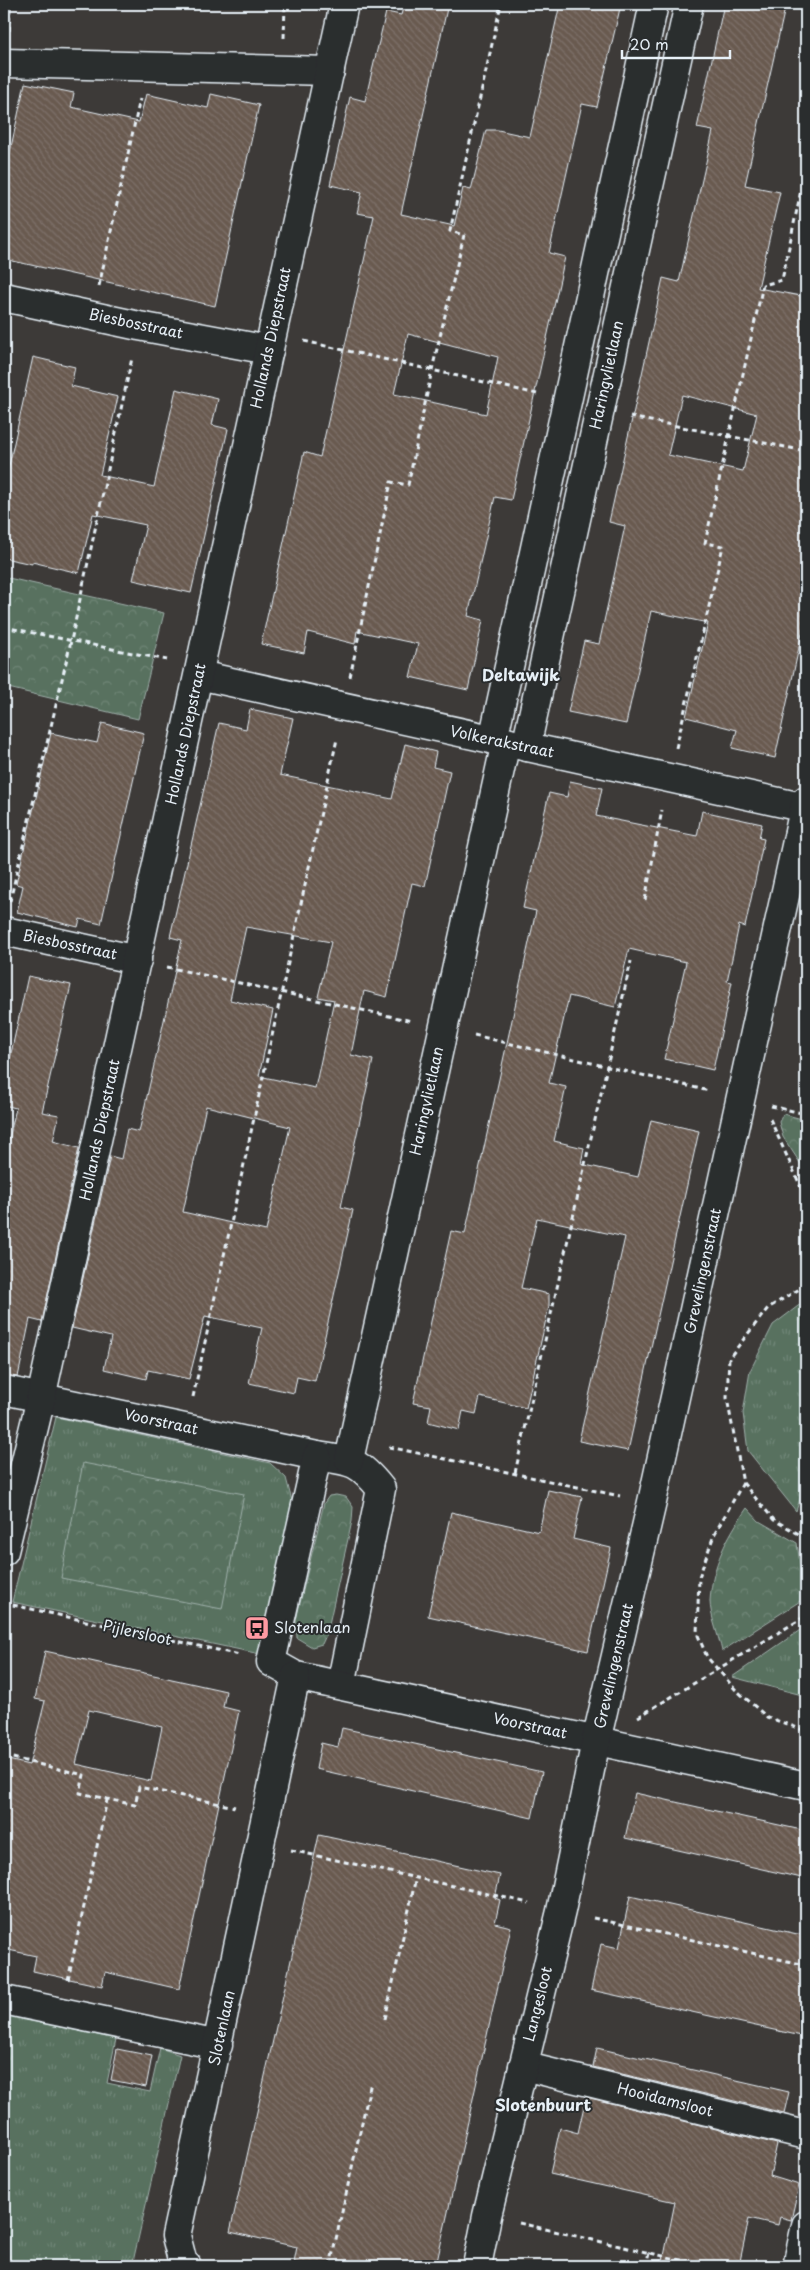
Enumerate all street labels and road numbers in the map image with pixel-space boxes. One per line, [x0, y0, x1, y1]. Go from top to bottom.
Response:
street label: Hollands Diepstraat [243, 265, 296, 411]
street label: Biesbosstraat [87, 301, 186, 344]
street label: Haringvlietlaan [583, 318, 628, 431]
street label: Hollands Diepstraat [158, 661, 211, 807]
street label: Volkerakstraat [448, 718, 556, 763]
street label: Biesbosstraat [21, 922, 120, 965]
street label: Haringvlietlaan [403, 1044, 448, 1157]
street label: Hollands Diepstraat [72, 1057, 125, 1203]
street label: Grevelingenstraat [677, 1206, 726, 1336]
street label: Voorstraat [122, 1401, 200, 1440]
street label: Grevelingenstraat [587, 1601, 638, 1731]
street label: Pijlersloot [101, 1613, 174, 1650]
street label: Voorstraat [491, 1705, 569, 1744]
street label: Langesloot [516, 1964, 557, 2044]
street label: Slotenlaan [201, 1988, 240, 2068]
street label: Hooidamsloot [615, 2076, 716, 2122]

